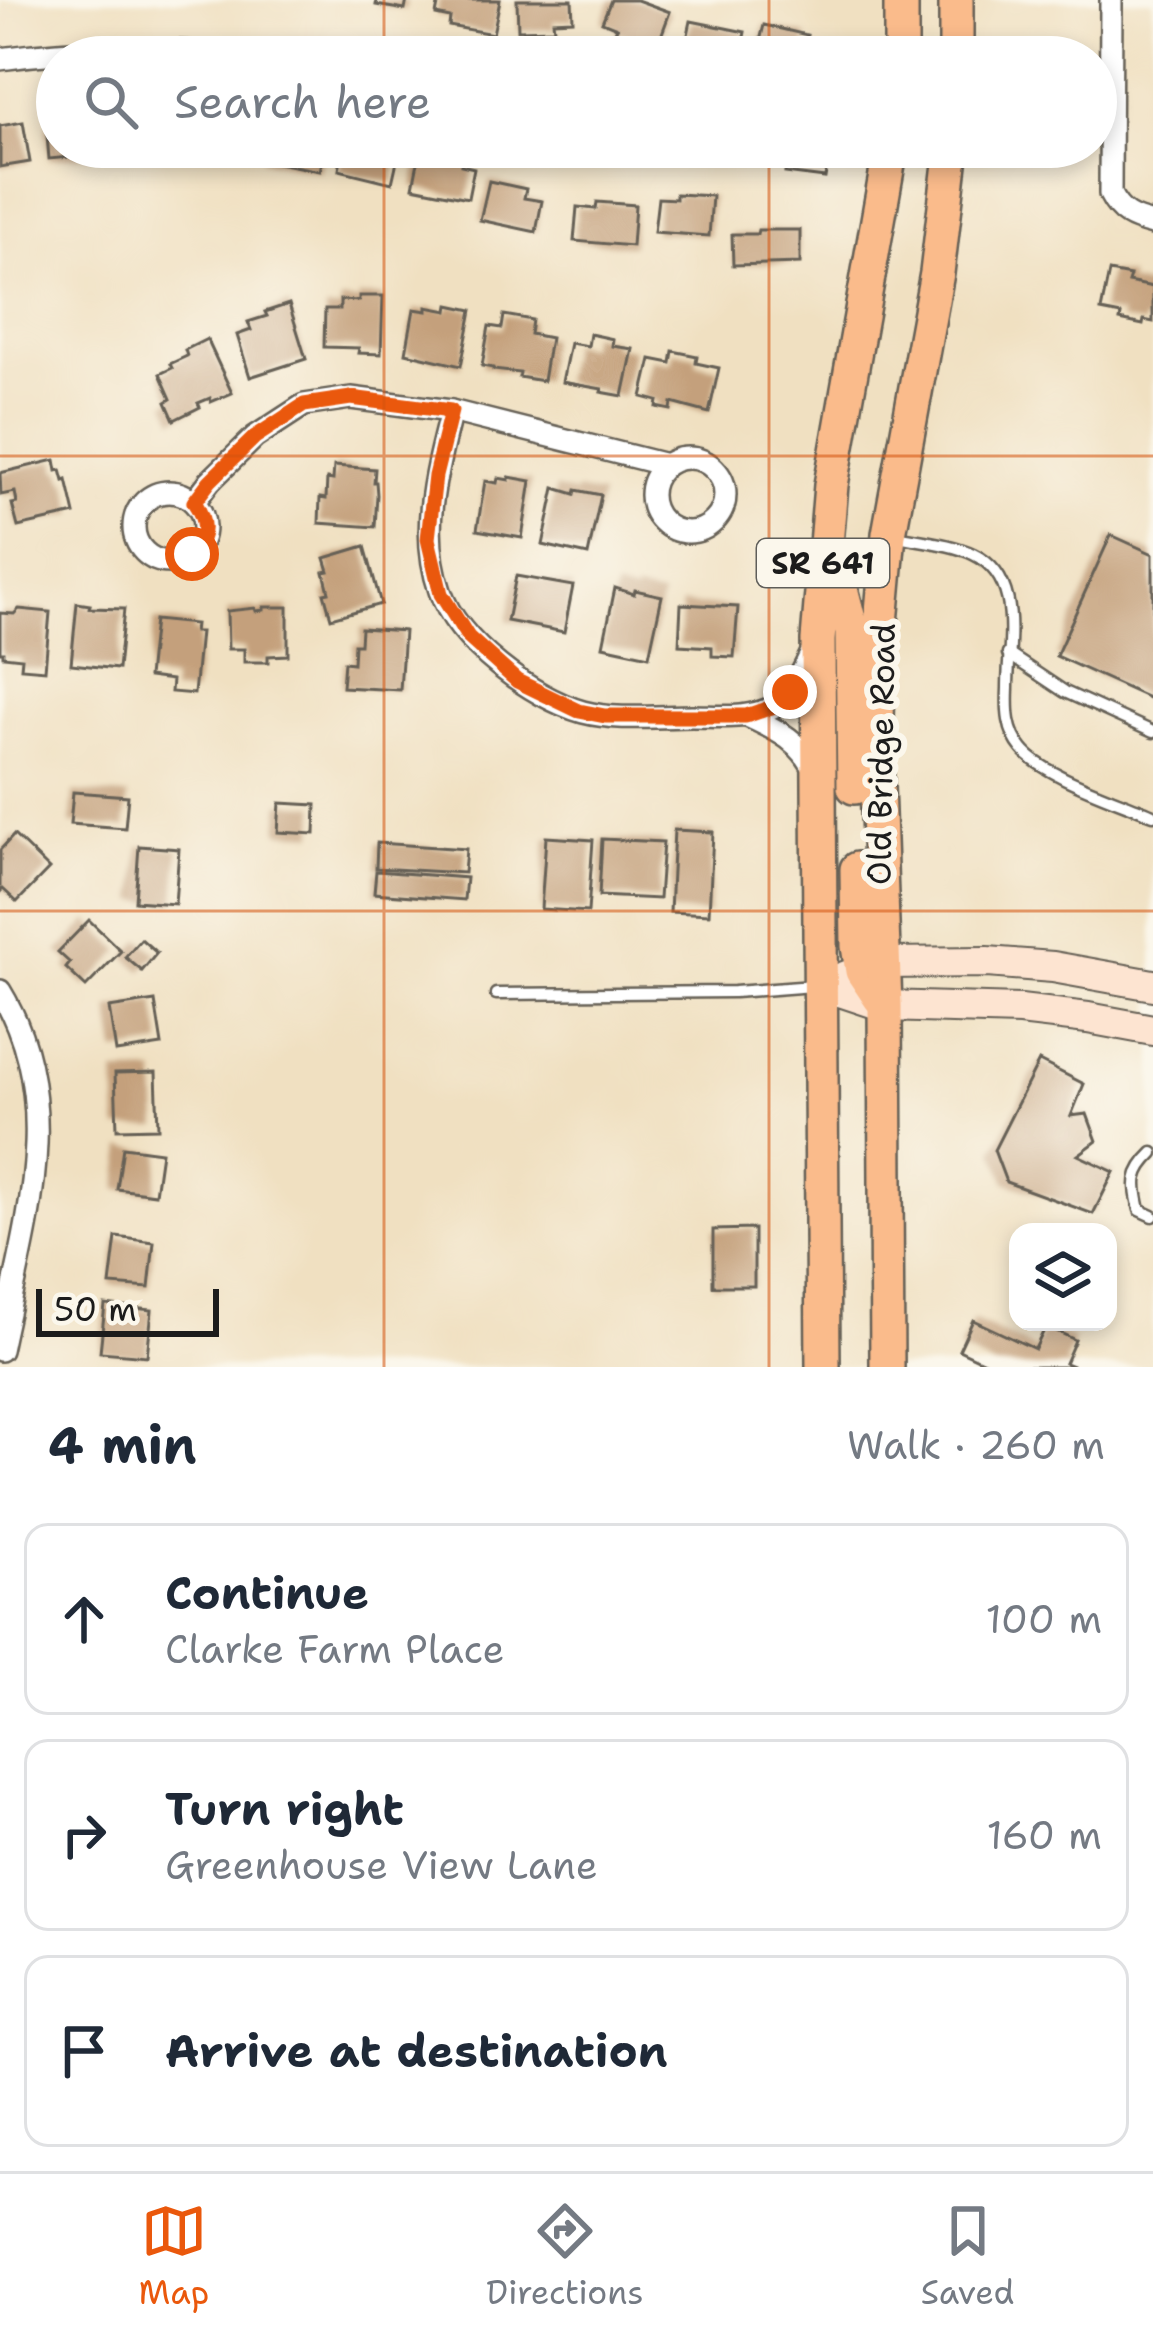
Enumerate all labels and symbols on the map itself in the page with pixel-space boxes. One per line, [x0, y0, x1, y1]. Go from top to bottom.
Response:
route start [165, 527, 219, 581]
road number: SR 641 [757, 539, 889, 587]
street label: Old Bridge Road [856, 623, 906, 885]
route end [763, 665, 817, 719]
scale bar [36, 1283, 219, 1336]

